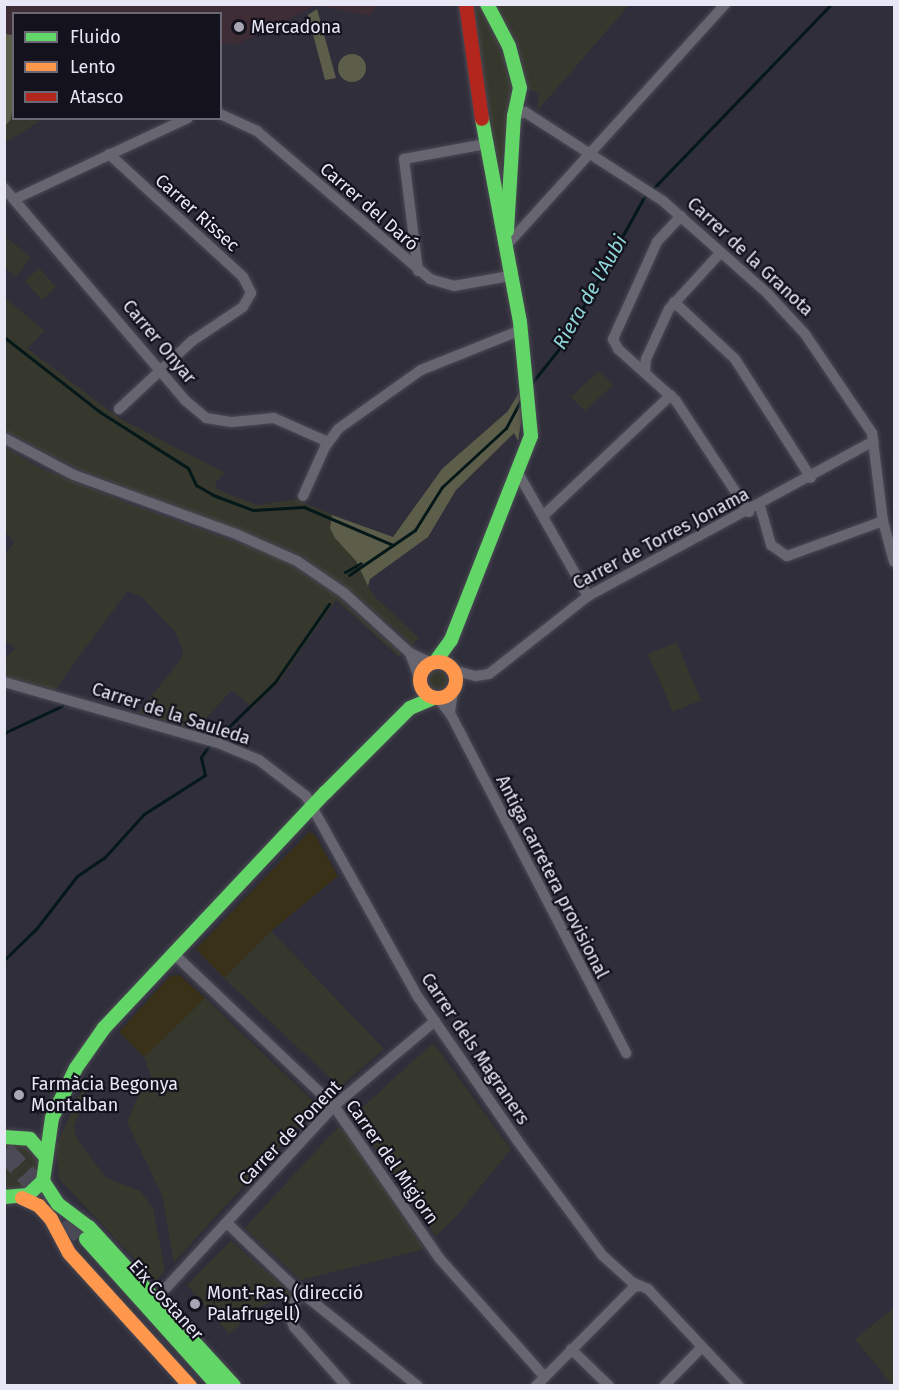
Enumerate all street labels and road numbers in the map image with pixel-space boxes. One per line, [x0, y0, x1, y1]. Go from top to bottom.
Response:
street label: Carrer del Daró [315, 158, 423, 256]
street label: Carrer Rissec [151, 170, 243, 256]
street label: Carrer de la Granota [683, 193, 817, 321]
street label: Carrer Onyar [118, 296, 200, 388]
street label: Carrer de Torres Jonama [569, 483, 753, 595]
street label: Carrer de la Sauleda [89, 678, 253, 750]
street label: Antiga carretera provisional [491, 772, 613, 982]
street label: Carrer dels Magraners [416, 969, 534, 1129]
street label: Carrer de Ponent [234, 1076, 346, 1190]
street label: Carrer del Migjorn [341, 1096, 443, 1228]
street label: Eix Costaner [124, 1255, 208, 1345]

